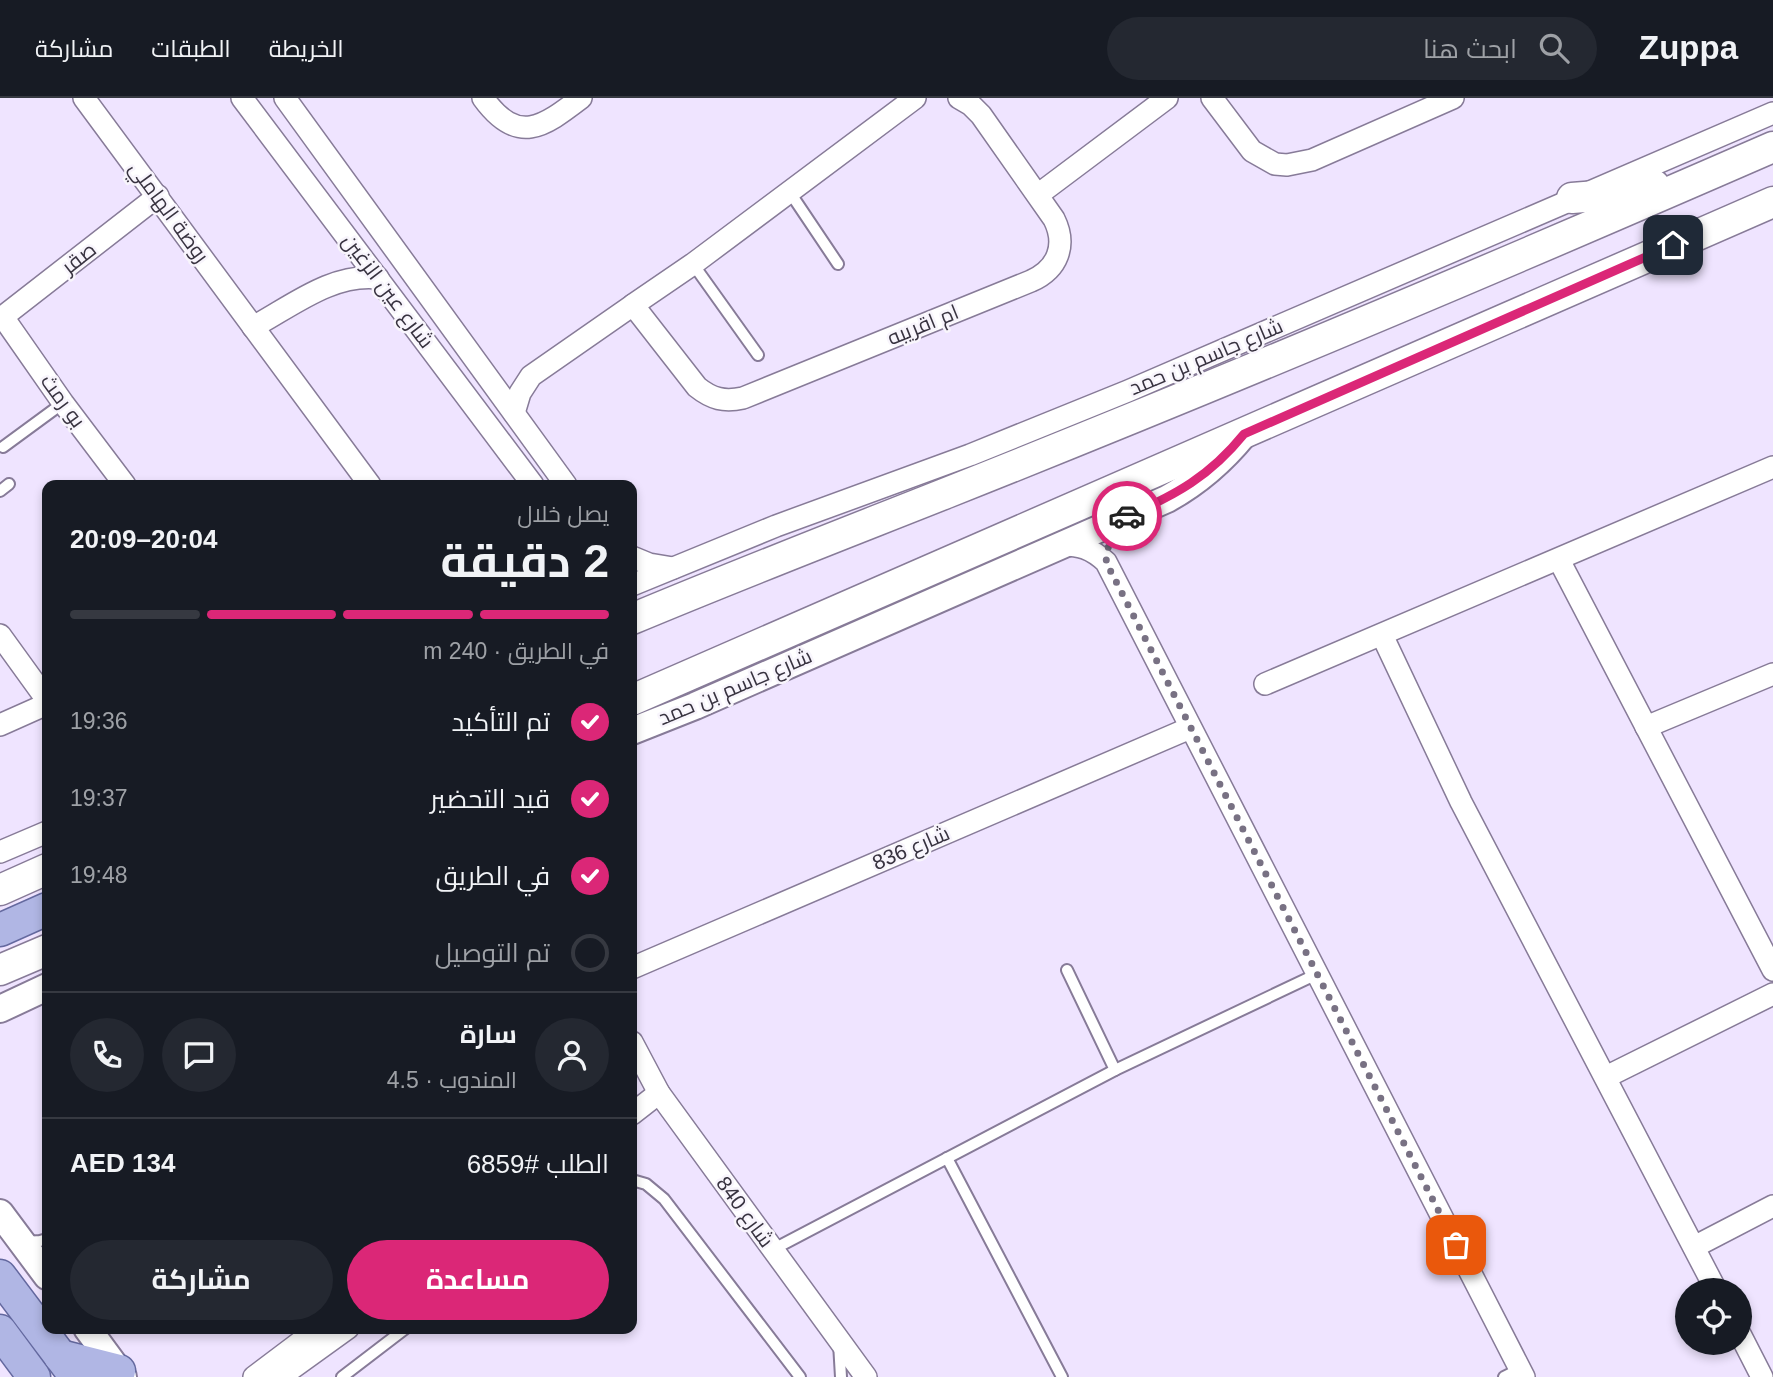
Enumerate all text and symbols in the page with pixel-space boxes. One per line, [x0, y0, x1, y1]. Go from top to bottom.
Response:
search box [1107, 17, 1597, 80]
icon: search [1535, 29, 1573, 67]
text: Zuppa [1639, 29, 1738, 66]
text: ابحث هنا [1423, 34, 1517, 64]
text: مشاركة [35, 35, 113, 62]
text: الطبقات [151, 35, 231, 62]
text: الخريطة [269, 35, 344, 62]
street label: روضة الهاملي [121, 157, 214, 270]
pin [1643, 215, 1703, 275]
icon: home [1654, 226, 1692, 264]
street label: شارع عين الزغين [336, 229, 439, 354]
street label: صقر [56, 237, 101, 279]
street label: ام اقريبه [884, 300, 963, 352]
street label: شارع جاسم بن حمد [1126, 314, 1287, 402]
street label: بو رمث [36, 370, 90, 432]
courier [1092, 481, 1162, 551]
icon: car [1108, 497, 1146, 535]
text: يصل خلال [517, 501, 609, 527]
text: 20:04–20:09 [70, 524, 217, 554]
text: 2 دقيقة [441, 535, 609, 587]
text: في الطريق · 240 m [423, 638, 609, 664]
street label: شارع جاسم بن حمد [655, 644, 816, 732]
icon: check [571, 703, 609, 741]
text: تم التأكيد [451, 707, 550, 737]
text: 19:36 [70, 708, 128, 734]
icon: check [571, 780, 609, 818]
text: قيد التحضير [430, 784, 550, 814]
text: 19:37 [70, 785, 128, 811]
street label: شارع 836 [869, 821, 954, 877]
icon: check [571, 857, 609, 895]
text: في الطريق [435, 861, 550, 891]
text: 19:48 [70, 862, 128, 888]
text: تم التوصيل [435, 938, 550, 968]
button: phone [70, 1018, 144, 1092]
button: chat [162, 1018, 236, 1092]
button: person [535, 1018, 609, 1092]
text: سارة [460, 1019, 517, 1049]
text: المندوب · 4.5 [387, 1067, 517, 1093]
text: AED 134 [70, 1148, 176, 1178]
text: الطلب #6859 [467, 1149, 609, 1179]
street label: شارع 840 [710, 1172, 779, 1253]
pin [1426, 1215, 1486, 1275]
icon: bag [1437, 1226, 1475, 1264]
button: مشاركة [70, 1240, 333, 1320]
button: مساعدة [347, 1240, 609, 1320]
map controls [1675, 1278, 1752, 1355]
button: locate [1675, 1278, 1752, 1355]

